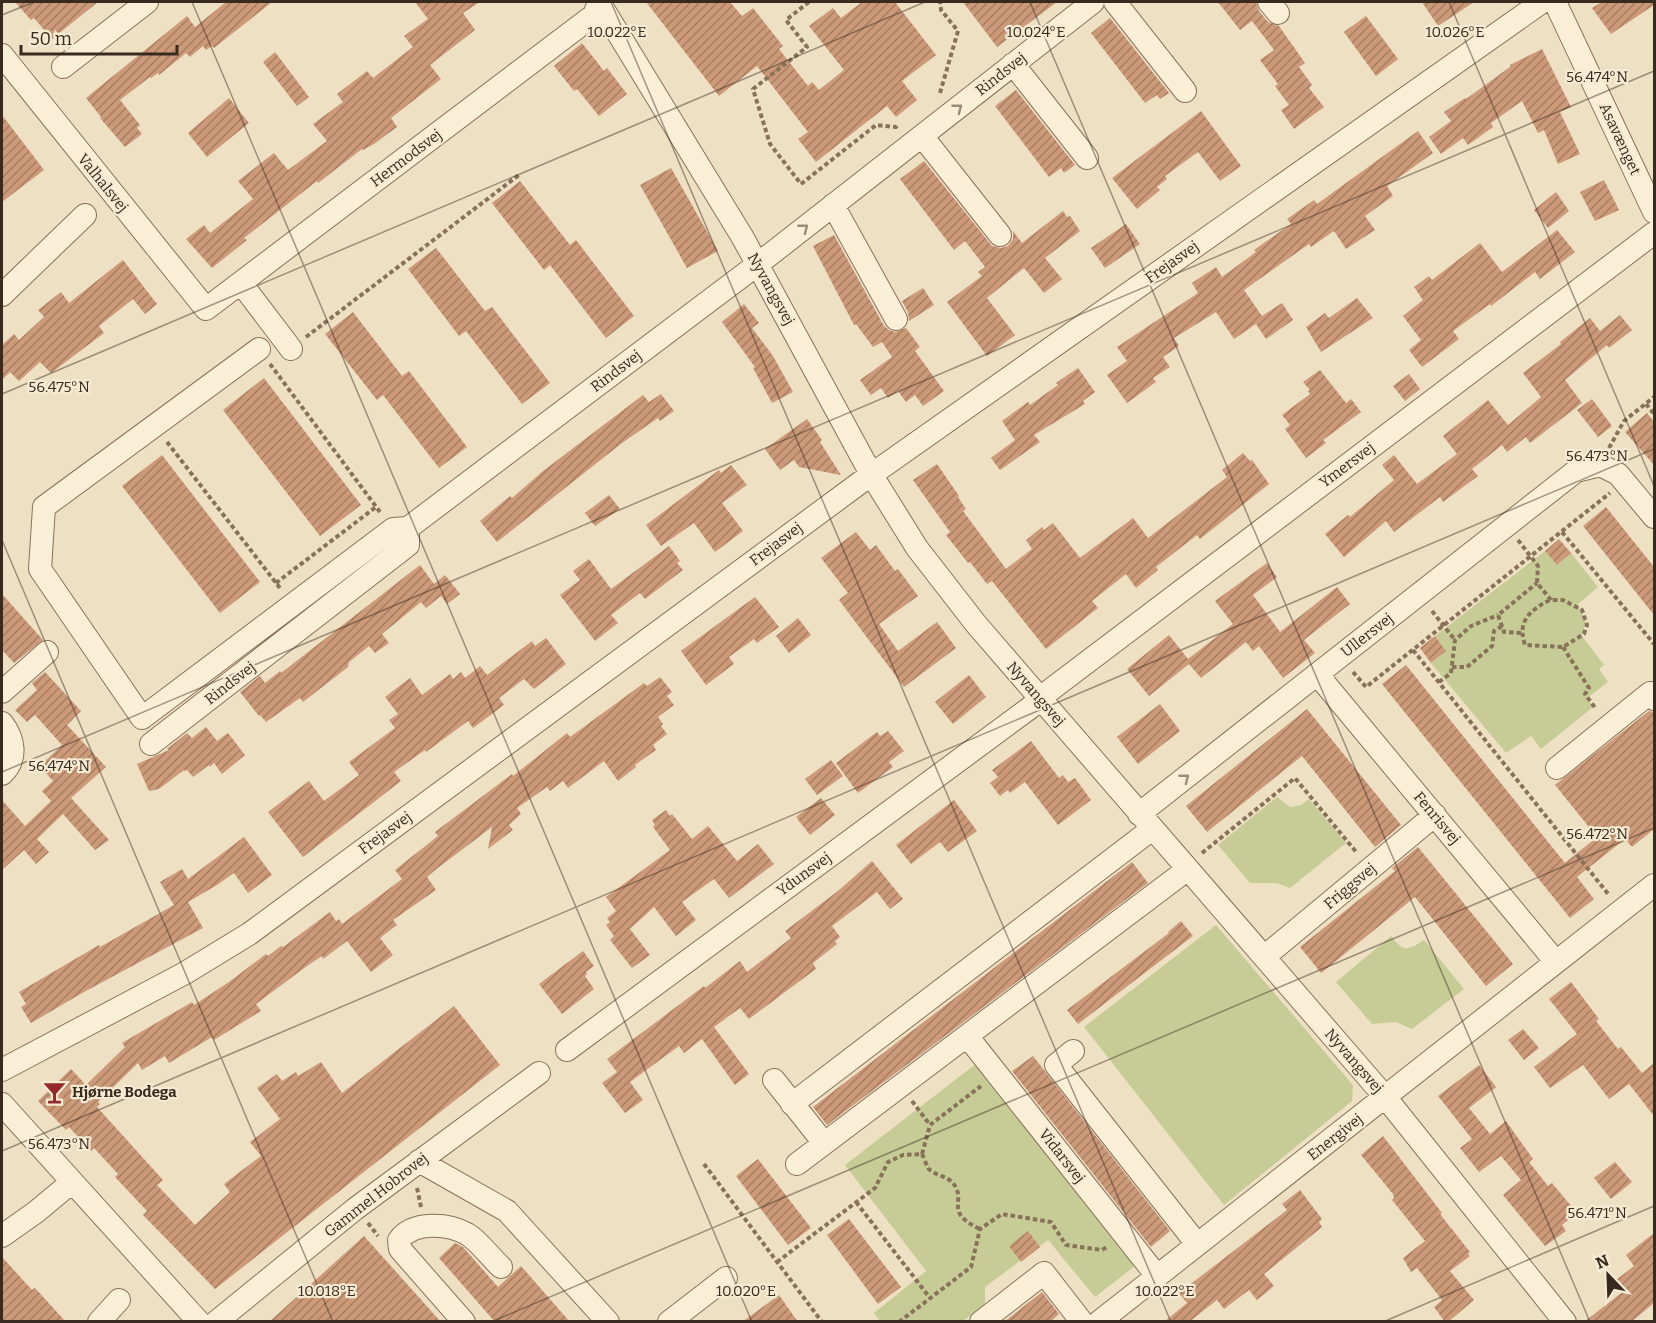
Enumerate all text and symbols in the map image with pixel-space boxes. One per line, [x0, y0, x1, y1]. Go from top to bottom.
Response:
scale bar [21, 18, 177, 56]
text: 10.022°E [587, 23, 647, 41]
text: 10.024°E [1007, 23, 1066, 41]
text: 10.026°E [1425, 23, 1485, 41]
text: 50 m [30, 28, 72, 50]
street label: Rindsvej [972, 49, 1030, 99]
text: 56.474°N [1566, 68, 1628, 86]
street label: Asavænget [1596, 100, 1645, 178]
one-way arrow [951, 104, 962, 115]
street label: Hermodsvej [367, 125, 445, 191]
street label: Valhalsvej [74, 150, 132, 216]
one-way arrow [797, 224, 808, 235]
street label: Frejasvej [1142, 237, 1202, 287]
street label: Nyvangsvej [744, 250, 798, 328]
street label: Rindsvej [587, 346, 645, 396]
text: 56.475°N [28, 378, 90, 396]
street label: Ymersvej [1316, 438, 1378, 492]
text: 56.473°N [1566, 447, 1628, 465]
street label: Frejasvej [746, 518, 806, 570]
street label: Ullersvej [1337, 609, 1397, 661]
street label: Rindsvej [201, 658, 259, 708]
street label: Nyvangsvej [1003, 658, 1069, 730]
text: 56.474°N [28, 757, 90, 775]
one-way arrow [1178, 774, 1189, 785]
street label: Fenrisvej [1410, 788, 1464, 848]
street label: Frejasvej [355, 808, 415, 858]
text: 56.472°N [1566, 825, 1628, 843]
street label: Ydunsvej [773, 848, 835, 900]
street label: Friggsvej [1320, 859, 1380, 913]
street label: Nyvangsvej [1321, 1025, 1387, 1097]
bar icon: Hjørne Bodega [41, 1079, 67, 1105]
place label: Hjørne Bodega [72, 1083, 177, 1101]
street label: Energivej [1304, 1110, 1366, 1164]
street label: Vidarsvej [1035, 1125, 1089, 1187]
text: 56.473°N [28, 1135, 90, 1153]
street label: Gammel Hobrovej [321, 1149, 431, 1241]
text: 56.471°N [1567, 1204, 1627, 1222]
north arrow [1578, 1245, 1638, 1305]
text: N [1593, 1250, 1612, 1273]
text: 10.018°E [298, 1282, 356, 1300]
text: 10.020°E [716, 1282, 776, 1300]
text: 10.022°E [1135, 1282, 1195, 1300]

